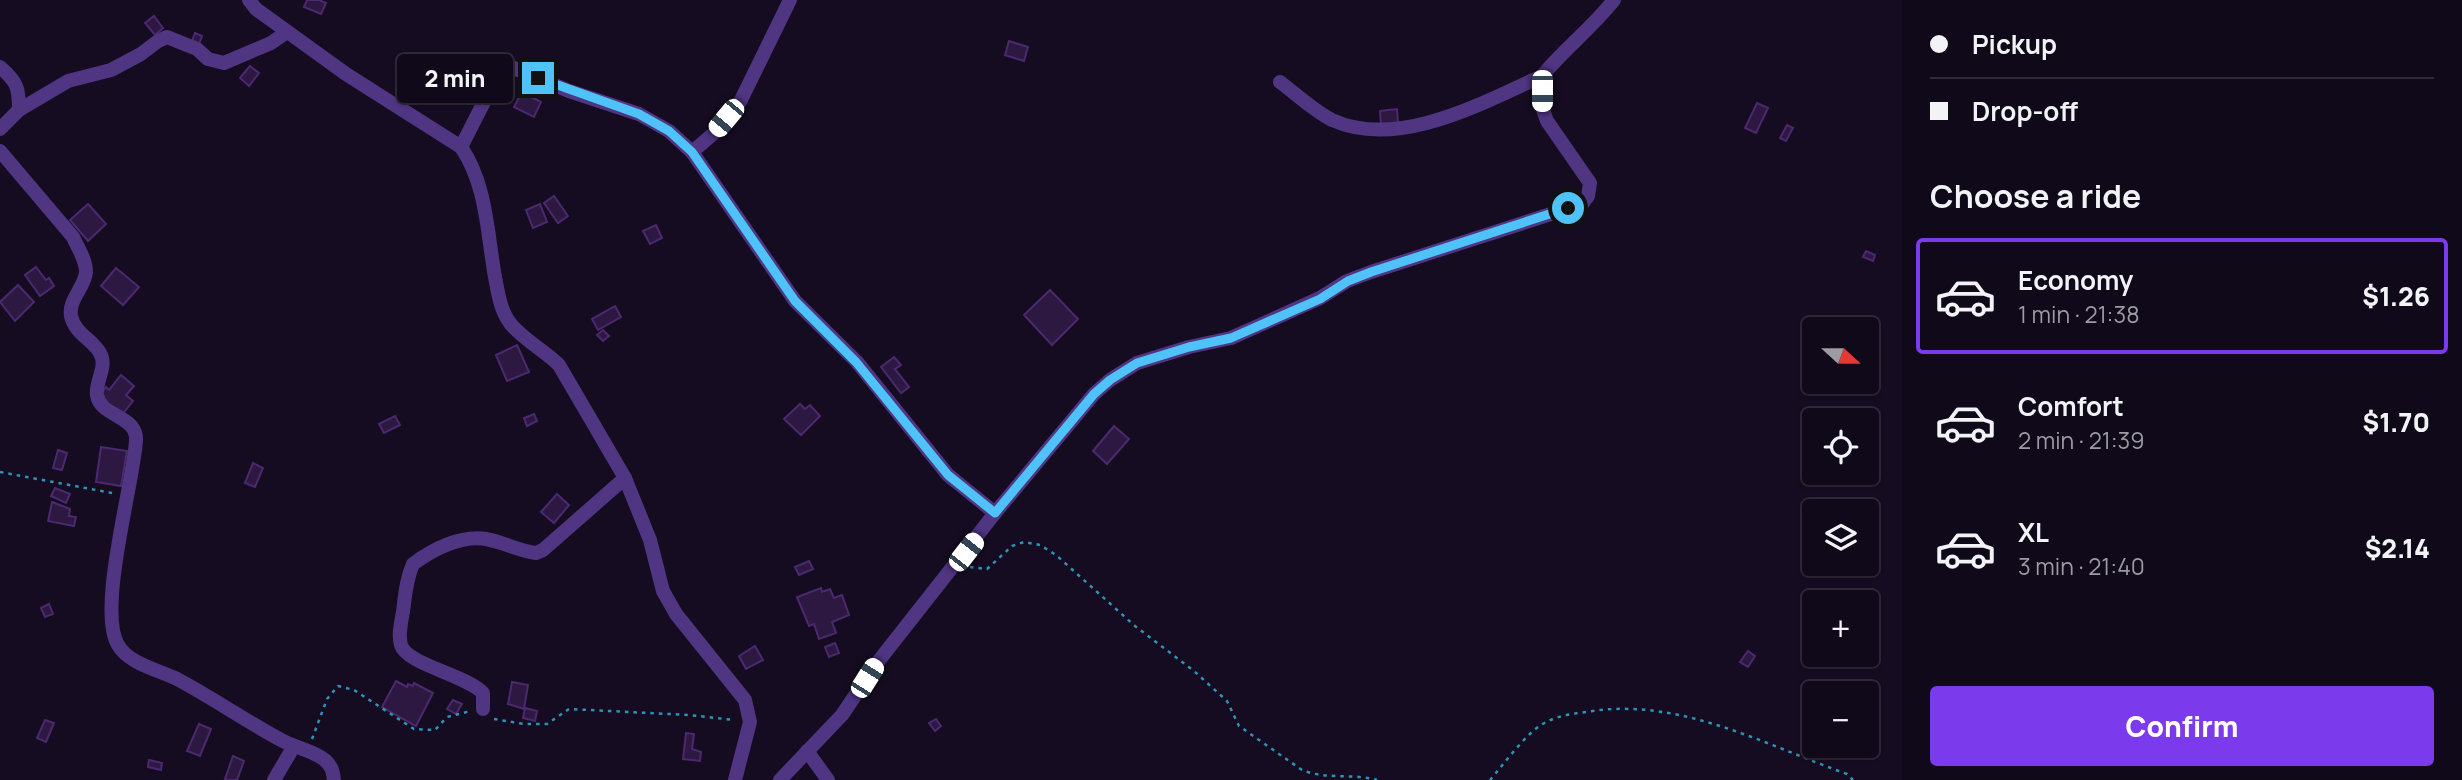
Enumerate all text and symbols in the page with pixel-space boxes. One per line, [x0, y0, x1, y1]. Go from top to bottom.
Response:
text: Pickup [1972, 26, 2057, 62]
callout: 2 min [398, 54, 514, 102]
text: 2 min [425, 62, 486, 94]
route end [522, 62, 554, 94]
car [1532, 70, 1553, 112]
text: Drop-off [1972, 93, 2078, 129]
car [705, 95, 748, 141]
text: Choose a ride [1930, 174, 2141, 218]
route start [1552, 192, 1584, 224]
text: Economy [2018, 262, 2133, 298]
icon: car [1934, 265, 1997, 328]
text: $1.26 [2362, 278, 2430, 314]
text: 1 min · 21:38 [2018, 298, 2140, 330]
north arrow [1802, 317, 1880, 394]
map controls [1802, 317, 1879, 758]
text: Comfort [2018, 388, 2124, 424]
icon: car [1934, 391, 1997, 454]
text: $1.70 [2363, 404, 2430, 440]
button: locate [1802, 408, 1879, 485]
text: 2 min · 21:39 [2018, 424, 2145, 456]
button: layers [1802, 499, 1879, 576]
text: XL [2018, 514, 2049, 550]
icon: car [1934, 517, 1997, 580]
car [945, 529, 988, 575]
text: $2.14 [2365, 530, 2430, 566]
text: 3 min · 21:40 [2018, 550, 2145, 582]
button: + [1802, 590, 1879, 667]
car [847, 655, 888, 701]
button: − [1802, 681, 1879, 758]
button: Confirm [1930, 686, 2434, 766]

